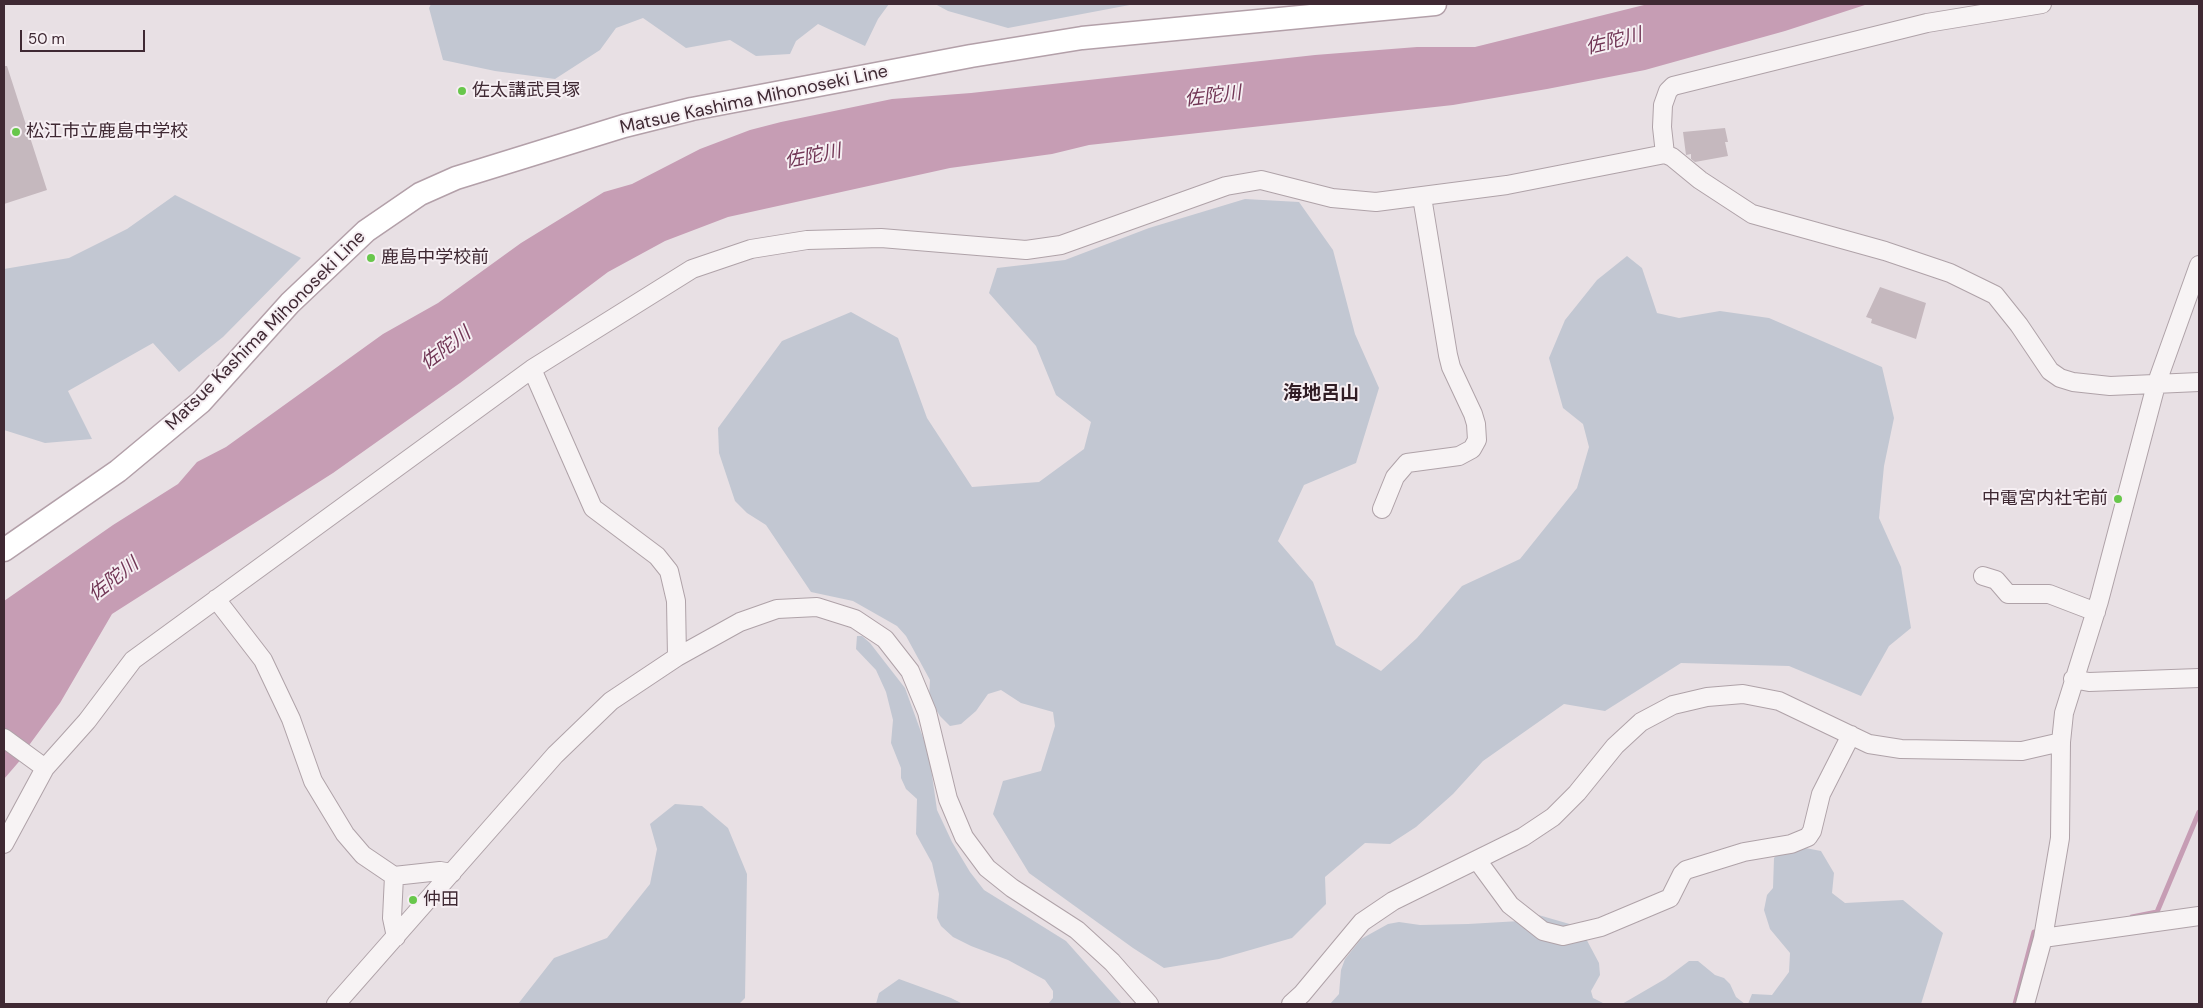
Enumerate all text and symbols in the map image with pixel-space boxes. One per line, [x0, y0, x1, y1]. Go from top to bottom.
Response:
scale bar [22, 20, 148, 52]
water label: 佐陀川 [1584, 24, 1644, 60]
text: 50 m [28, 29, 65, 49]
street label: Matsue Kashima Mihonoseki Line [618, 61, 890, 139]
place label: 佐太講武貝塚 [472, 80, 580, 102]
water label: 佐陀川 [1183, 82, 1243, 112]
marker: 佐太講武貝塚 [456, 85, 468, 97]
place label: 松江市立鹿島中学校 [26, 121, 188, 143]
marker: 松江市立鹿島中学校 [10, 126, 22, 138]
water label: 佐陀川 [783, 140, 843, 174]
street label: Matsue Kashima Mihonoseki Line [162, 227, 370, 435]
place label: 鹿島中学校前 [381, 247, 489, 269]
marker: 鹿島中学校前 [365, 252, 377, 264]
water label: 佐陀川 [416, 323, 476, 375]
district label: 海地呂山 [1283, 383, 1359, 405]
place label: 中電宮内社宅前 [1982, 488, 2108, 510]
marker: 中電宮内社宅前 [2112, 493, 2124, 505]
water label: 佐陀川 [85, 553, 143, 607]
place label: 仲田 [423, 889, 459, 911]
marker: 仲田 [407, 894, 419, 906]

